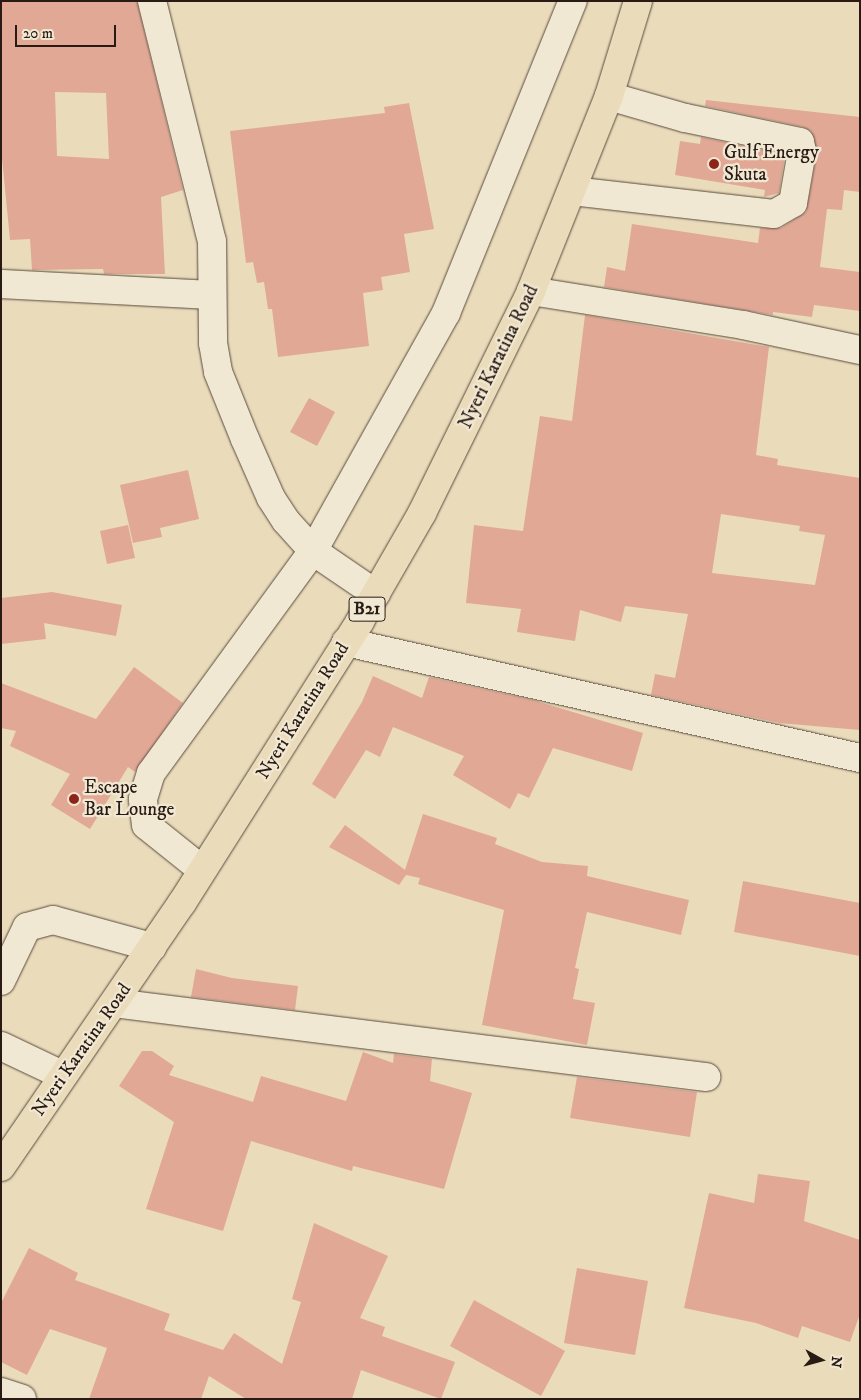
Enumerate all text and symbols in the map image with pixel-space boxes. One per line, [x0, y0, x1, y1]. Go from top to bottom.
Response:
scale bar [18, 15, 119, 47]
text: 20 m [23, 24, 53, 43]
place label: Gulf Energy Skuta [724, 142, 819, 186]
marker: Gulf Energy Skuta [708, 158, 720, 170]
street label: Nyeri Karatina Road [454, 281, 544, 433]
road number: B21 [348, 594, 386, 624]
street label: Nyeri Karatina Road [252, 638, 354, 784]
place label: Escape Bar Lounge [84, 777, 174, 821]
marker: Escape Bar Lounge [68, 793, 80, 805]
street label: Nyeri Karatina Road [28, 979, 136, 1121]
north arrow [796, 1335, 846, 1385]
text: N [826, 1355, 846, 1369]

